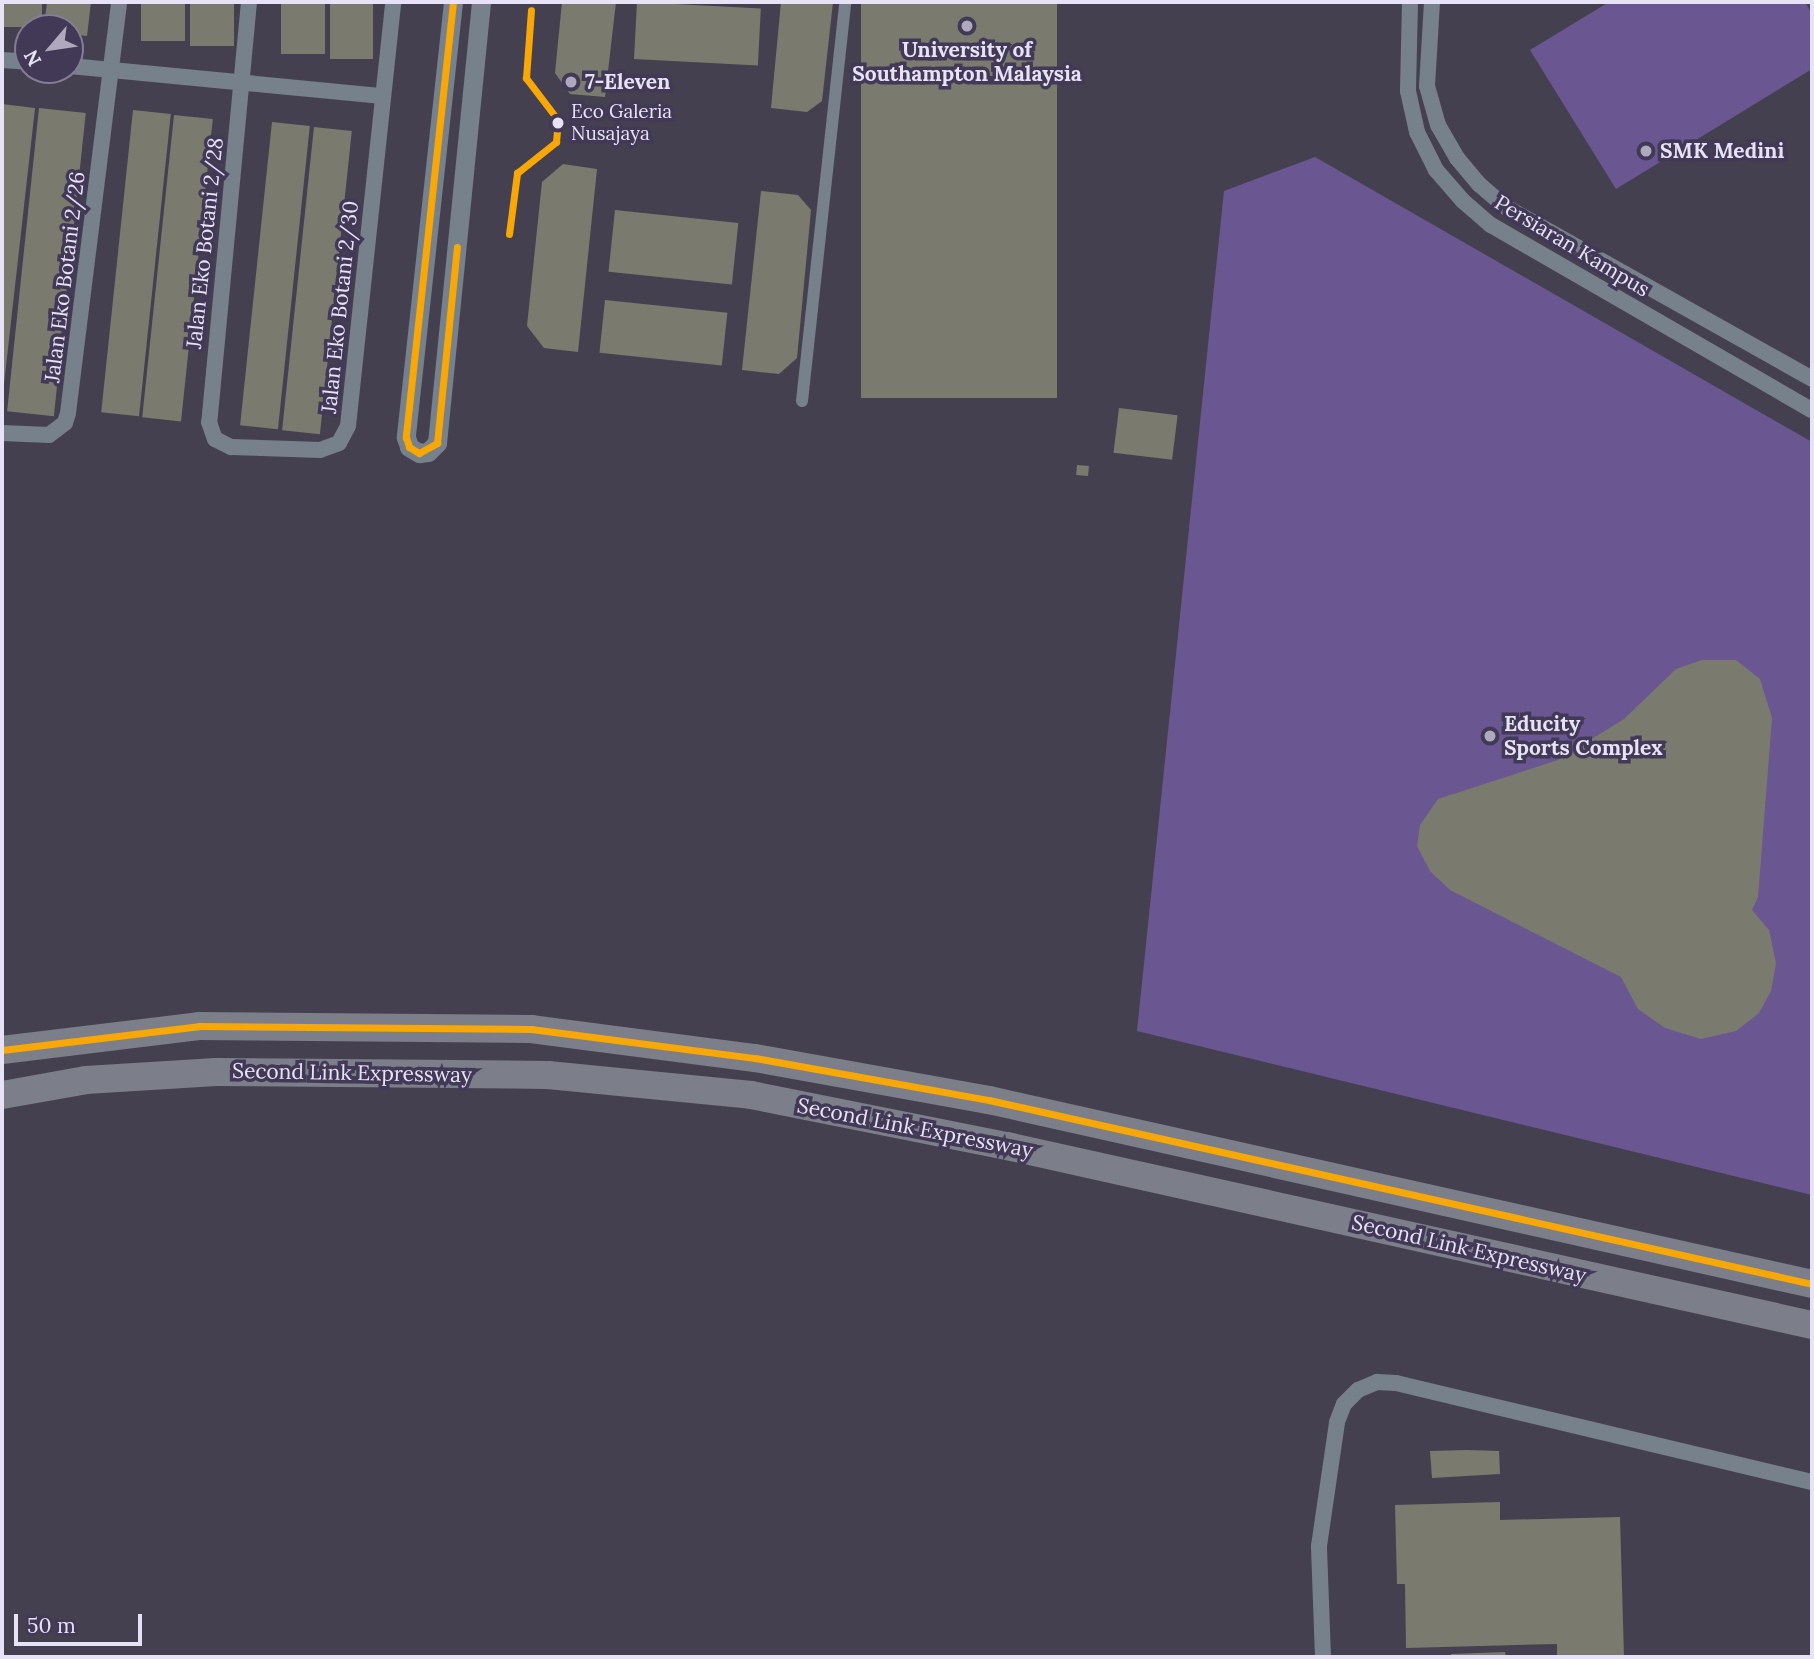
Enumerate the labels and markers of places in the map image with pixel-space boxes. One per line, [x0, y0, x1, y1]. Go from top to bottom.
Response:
marker: University of Southampton Malaysia [959, 18, 975, 34]
place label: University of Southampton Malaysia [852, 37, 1082, 87]
place label: 7-Eleven [585, 69, 671, 95]
marker: 7-Eleven [563, 74, 579, 90]
place label: Eco Galeria Nusajaya [571, 101, 672, 145]
marker: Eco Galeria Nusajaya [551, 116, 565, 130]
place label: SMK Medini [1660, 138, 1784, 164]
marker: SMK Medini [1638, 143, 1654, 159]
place label: Educity Sports Complex [1504, 711, 1663, 761]
marker: Educity Sports Complex [1482, 728, 1498, 744]

